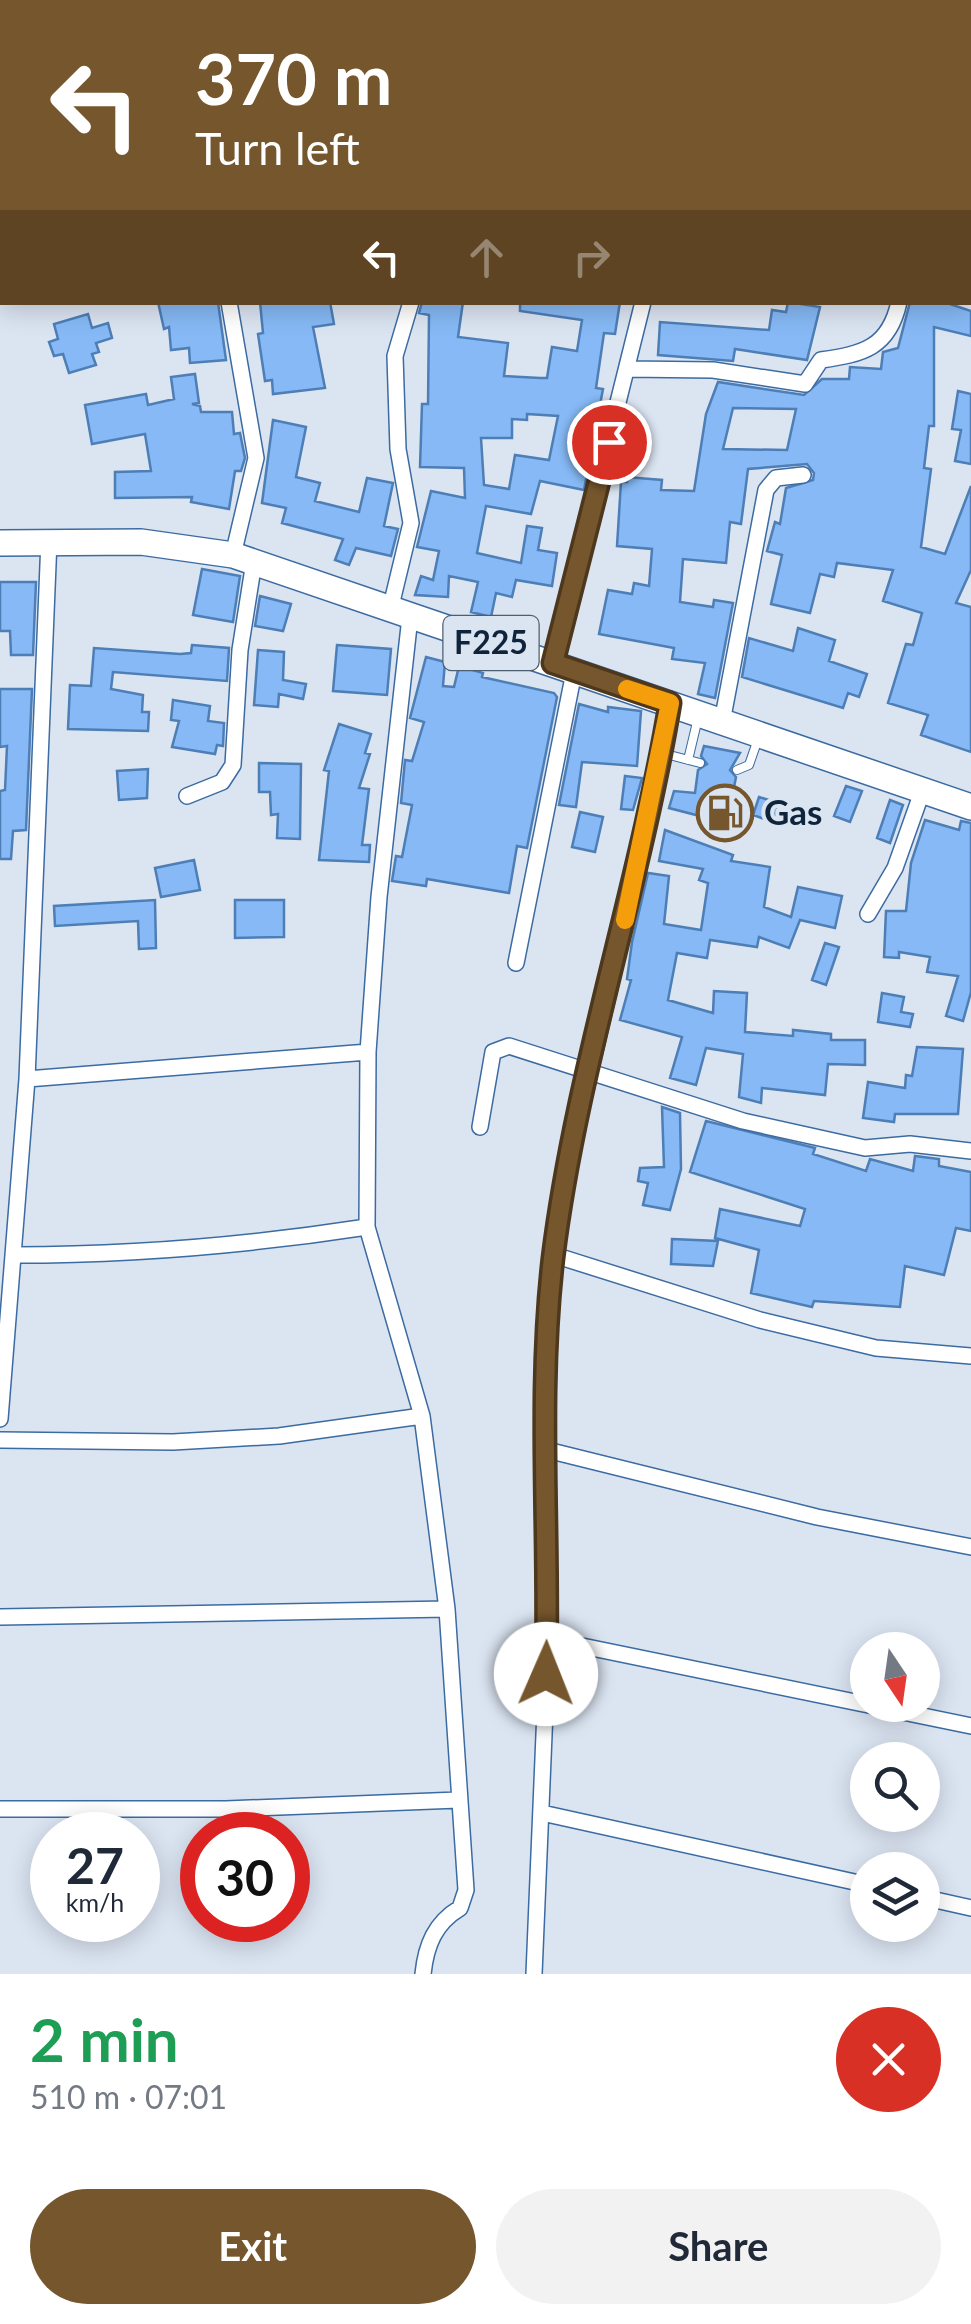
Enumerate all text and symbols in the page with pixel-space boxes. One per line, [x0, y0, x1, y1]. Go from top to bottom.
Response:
text: 370 m [195, 36, 392, 120]
icon: left [30, 40, 160, 170]
text: Turn left [195, 121, 360, 175]
icon: left [354, 230, 409, 285]
icon: ahead [459, 230, 514, 285]
icon: right [564, 230, 619, 285]
pin [567, 400, 652, 485]
icon: arrive [582, 415, 637, 470]
road number: F225 [444, 616, 538, 670]
fuel station icon: Gas [695, 783, 755, 843]
place label: Gas [764, 790, 823, 832]
position arrow [494, 1622, 598, 1726]
north arrow [850, 1632, 940, 1722]
map controls [850, 1632, 940, 1942]
button: search [850, 1742, 940, 1832]
speed limit sign: 30 [180, 1812, 310, 1942]
text: 27 [66, 1835, 124, 1895]
button: layers [850, 1852, 940, 1942]
text: km/h [66, 1887, 124, 1917]
text: 2 min [30, 2003, 179, 2075]
button: close [836, 2007, 941, 2112]
text: 510 m · 07:01 [30, 2077, 227, 2116]
button: Exit [30, 2189, 476, 2304]
button: Share [496, 2189, 941, 2304]

